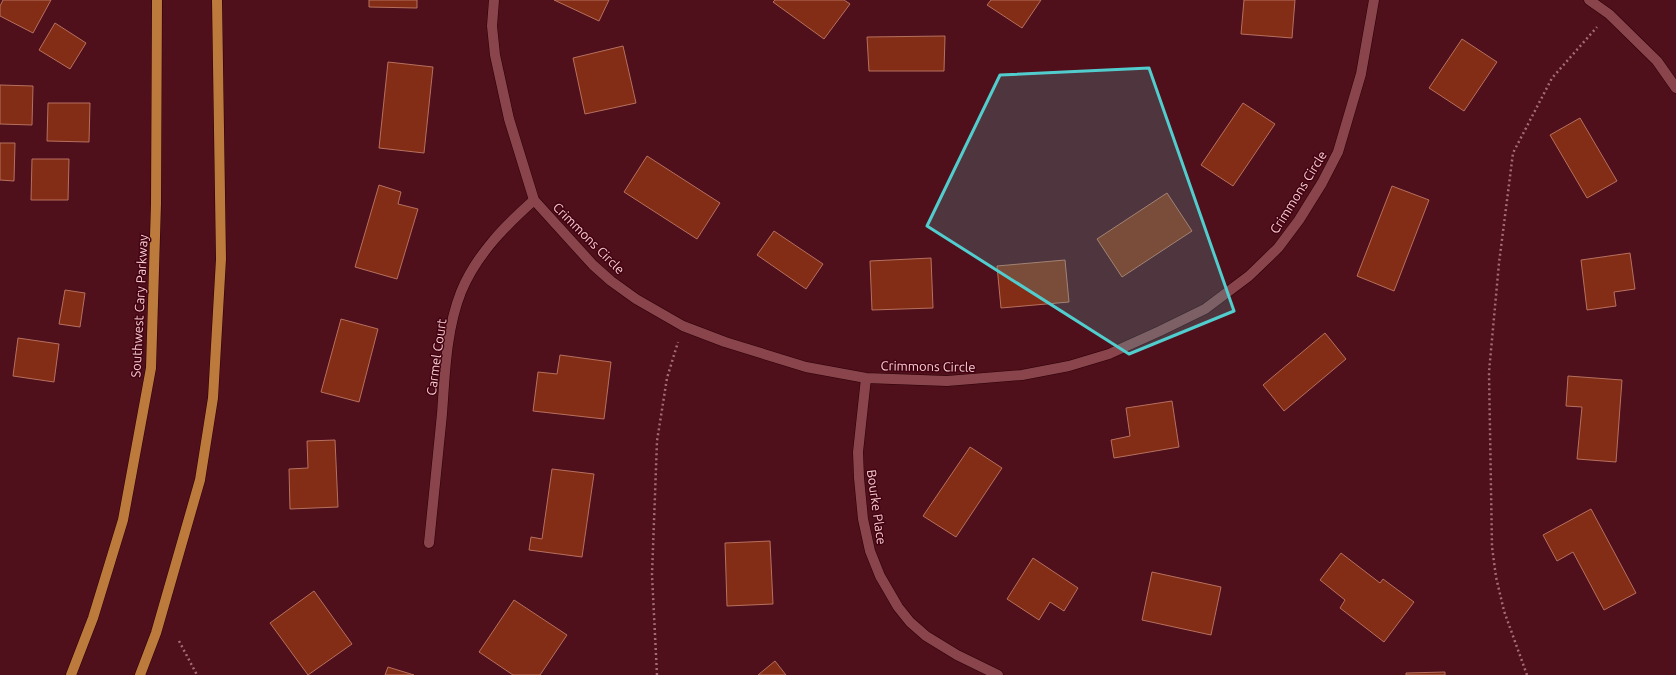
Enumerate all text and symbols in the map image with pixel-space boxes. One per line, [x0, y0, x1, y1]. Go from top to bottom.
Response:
street label: Crimmons Circle [1267, 148, 1329, 236]
street label: Crimmons Circle [551, 200, 627, 276]
street label: Southwest Cary Parkway [128, 234, 150, 378]
street label: Carmel Court [424, 318, 448, 396]
street label: Crimmons Circle [880, 358, 976, 374]
street label: Bourke Place [865, 469, 889, 545]

